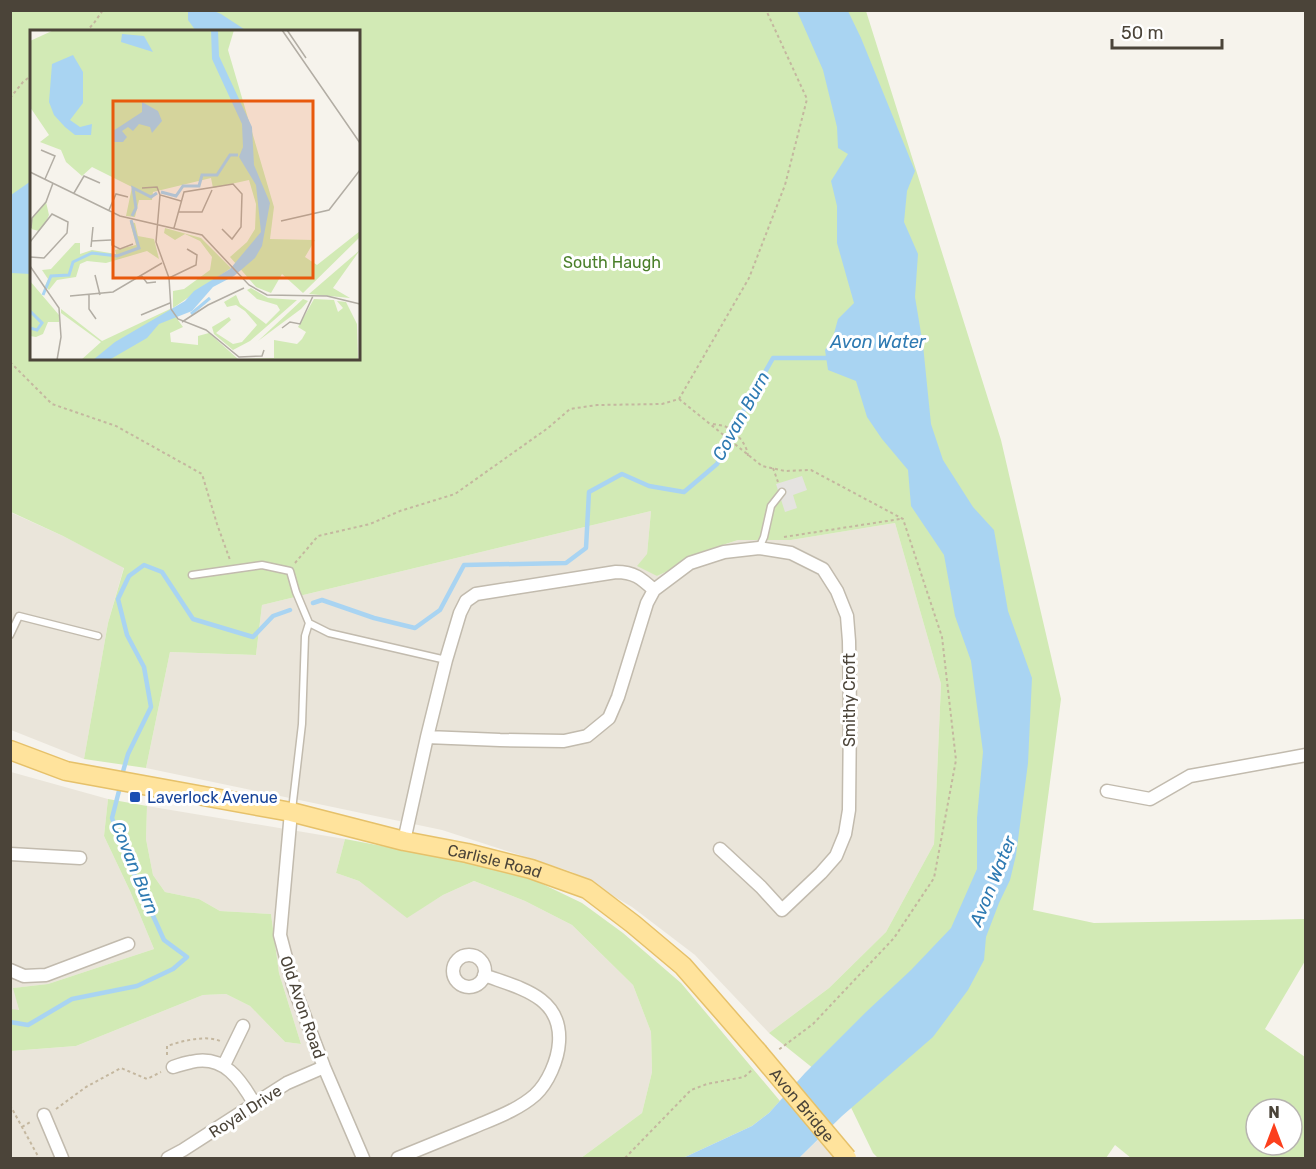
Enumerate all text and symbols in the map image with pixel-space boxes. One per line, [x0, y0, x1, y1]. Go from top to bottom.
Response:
scale bar [1112, 12, 1222, 50]
text: 50 m [1121, 22, 1164, 44]
inset map [30, 30, 360, 360]
park label: South Haugh [563, 253, 661, 272]
water label: Avon Water [829, 331, 927, 353]
water label: Covan Burn [708, 368, 774, 464]
street label: Smithy Croft [840, 653, 859, 747]
place label: Laverlock Avenue [147, 788, 278, 807]
marker: Laverlock Avenue [128, 790, 142, 804]
water label: Covan Burn [106, 818, 164, 918]
water label: Avon Water [965, 832, 1021, 930]
street label: Carlisle Road [446, 841, 544, 882]
street label: Old Avon Road [276, 953, 329, 1061]
street label: Avon Bridge [766, 1064, 838, 1146]
street label: Royal Drive [205, 1081, 285, 1142]
north arrow [1244, 1097, 1304, 1157]
text: N [1268, 1103, 1280, 1122]

